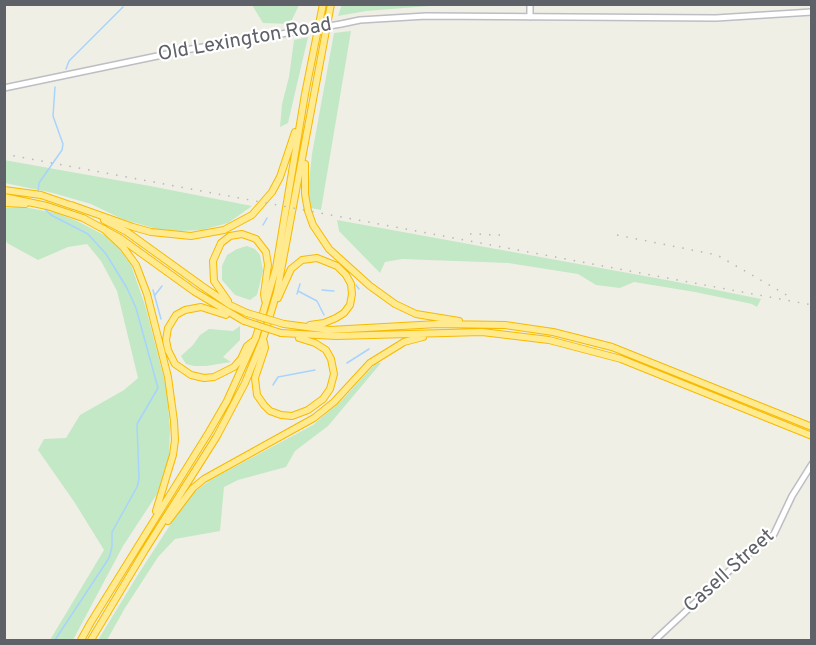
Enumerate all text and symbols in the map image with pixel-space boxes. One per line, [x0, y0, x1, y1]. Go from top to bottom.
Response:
street label: Old Lexington Road [156, 14, 334, 68]
street label: Casell Street [680, 525, 780, 619]

